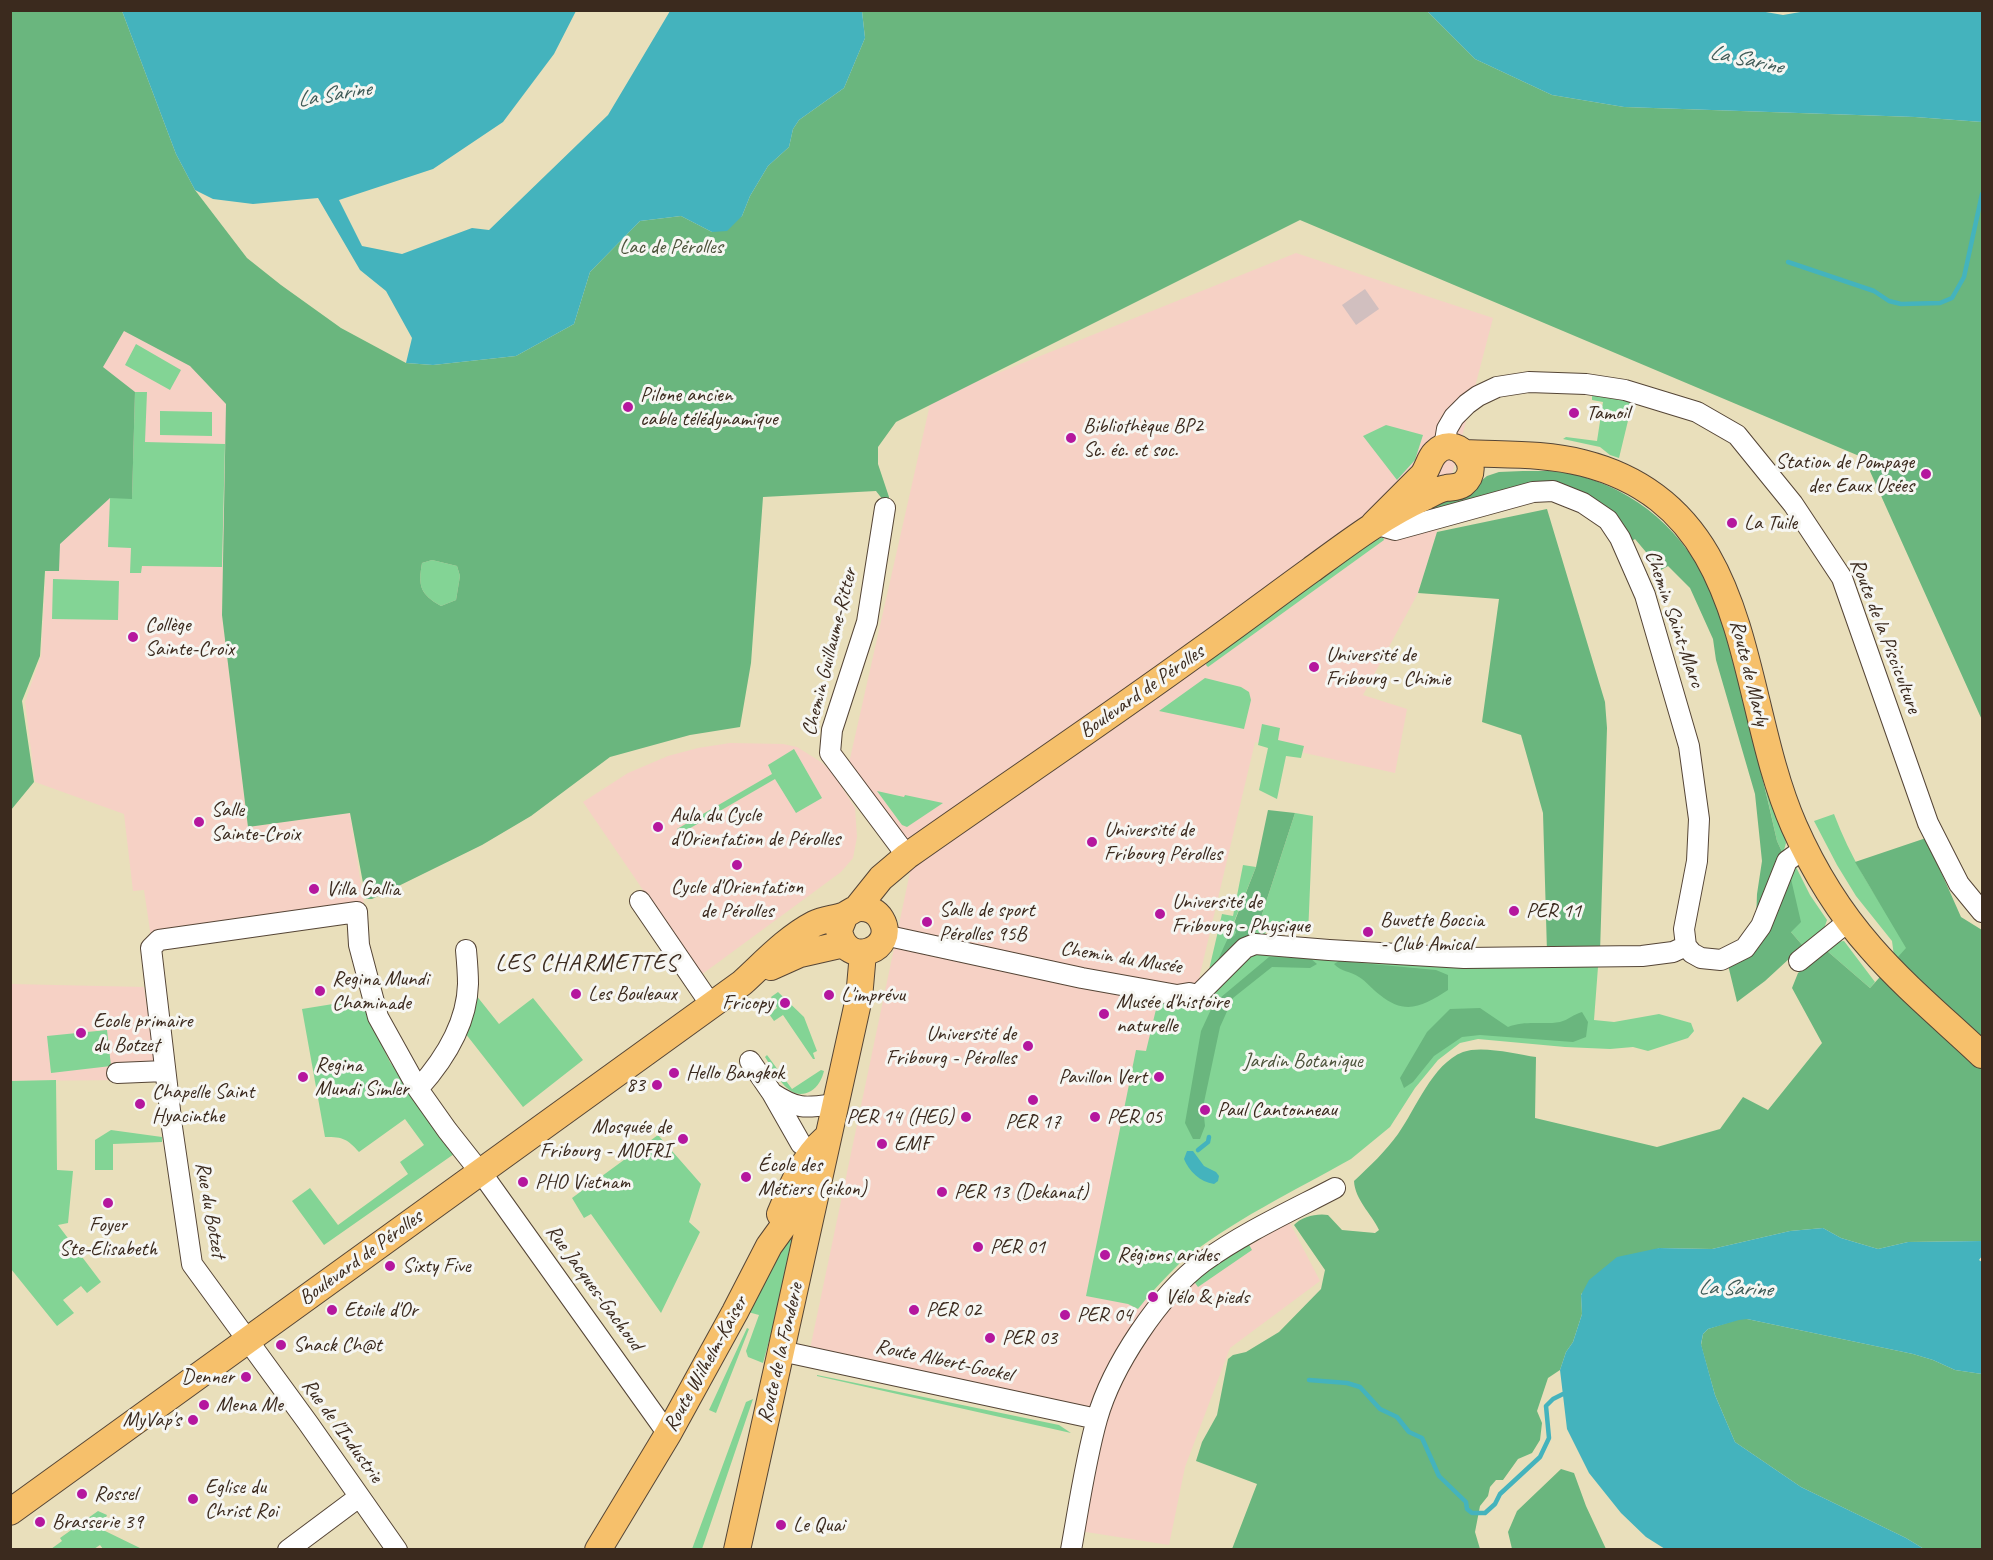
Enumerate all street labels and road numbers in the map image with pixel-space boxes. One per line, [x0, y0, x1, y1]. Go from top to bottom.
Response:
street label: Chemin Saint-Marc [1639, 547, 1709, 691]
street label: Route de la Pisciculture [1844, 555, 1926, 717]
street label: Chemin Guillaume-Ritter [797, 565, 863, 739]
street label: Route de Marly [1724, 618, 1774, 728]
street label: Boulevard de Pérolles [1075, 640, 1209, 744]
street label: Chemin du Musée [1059, 936, 1183, 980]
street label: Rue du Botzet [189, 1160, 231, 1260]
street label: Boulevard de Pérolles [294, 1205, 428, 1311]
street label: Rue Jacques-Gachoud [540, 1220, 648, 1356]
street label: Route de la Fonderie [753, 1281, 809, 1425]
street label: Route Wilhelm-Kaiser [658, 1292, 754, 1436]
street label: Route Albert-Gockel [873, 1334, 1015, 1388]
street label: Rue de l'Industrie [296, 1374, 388, 1488]

